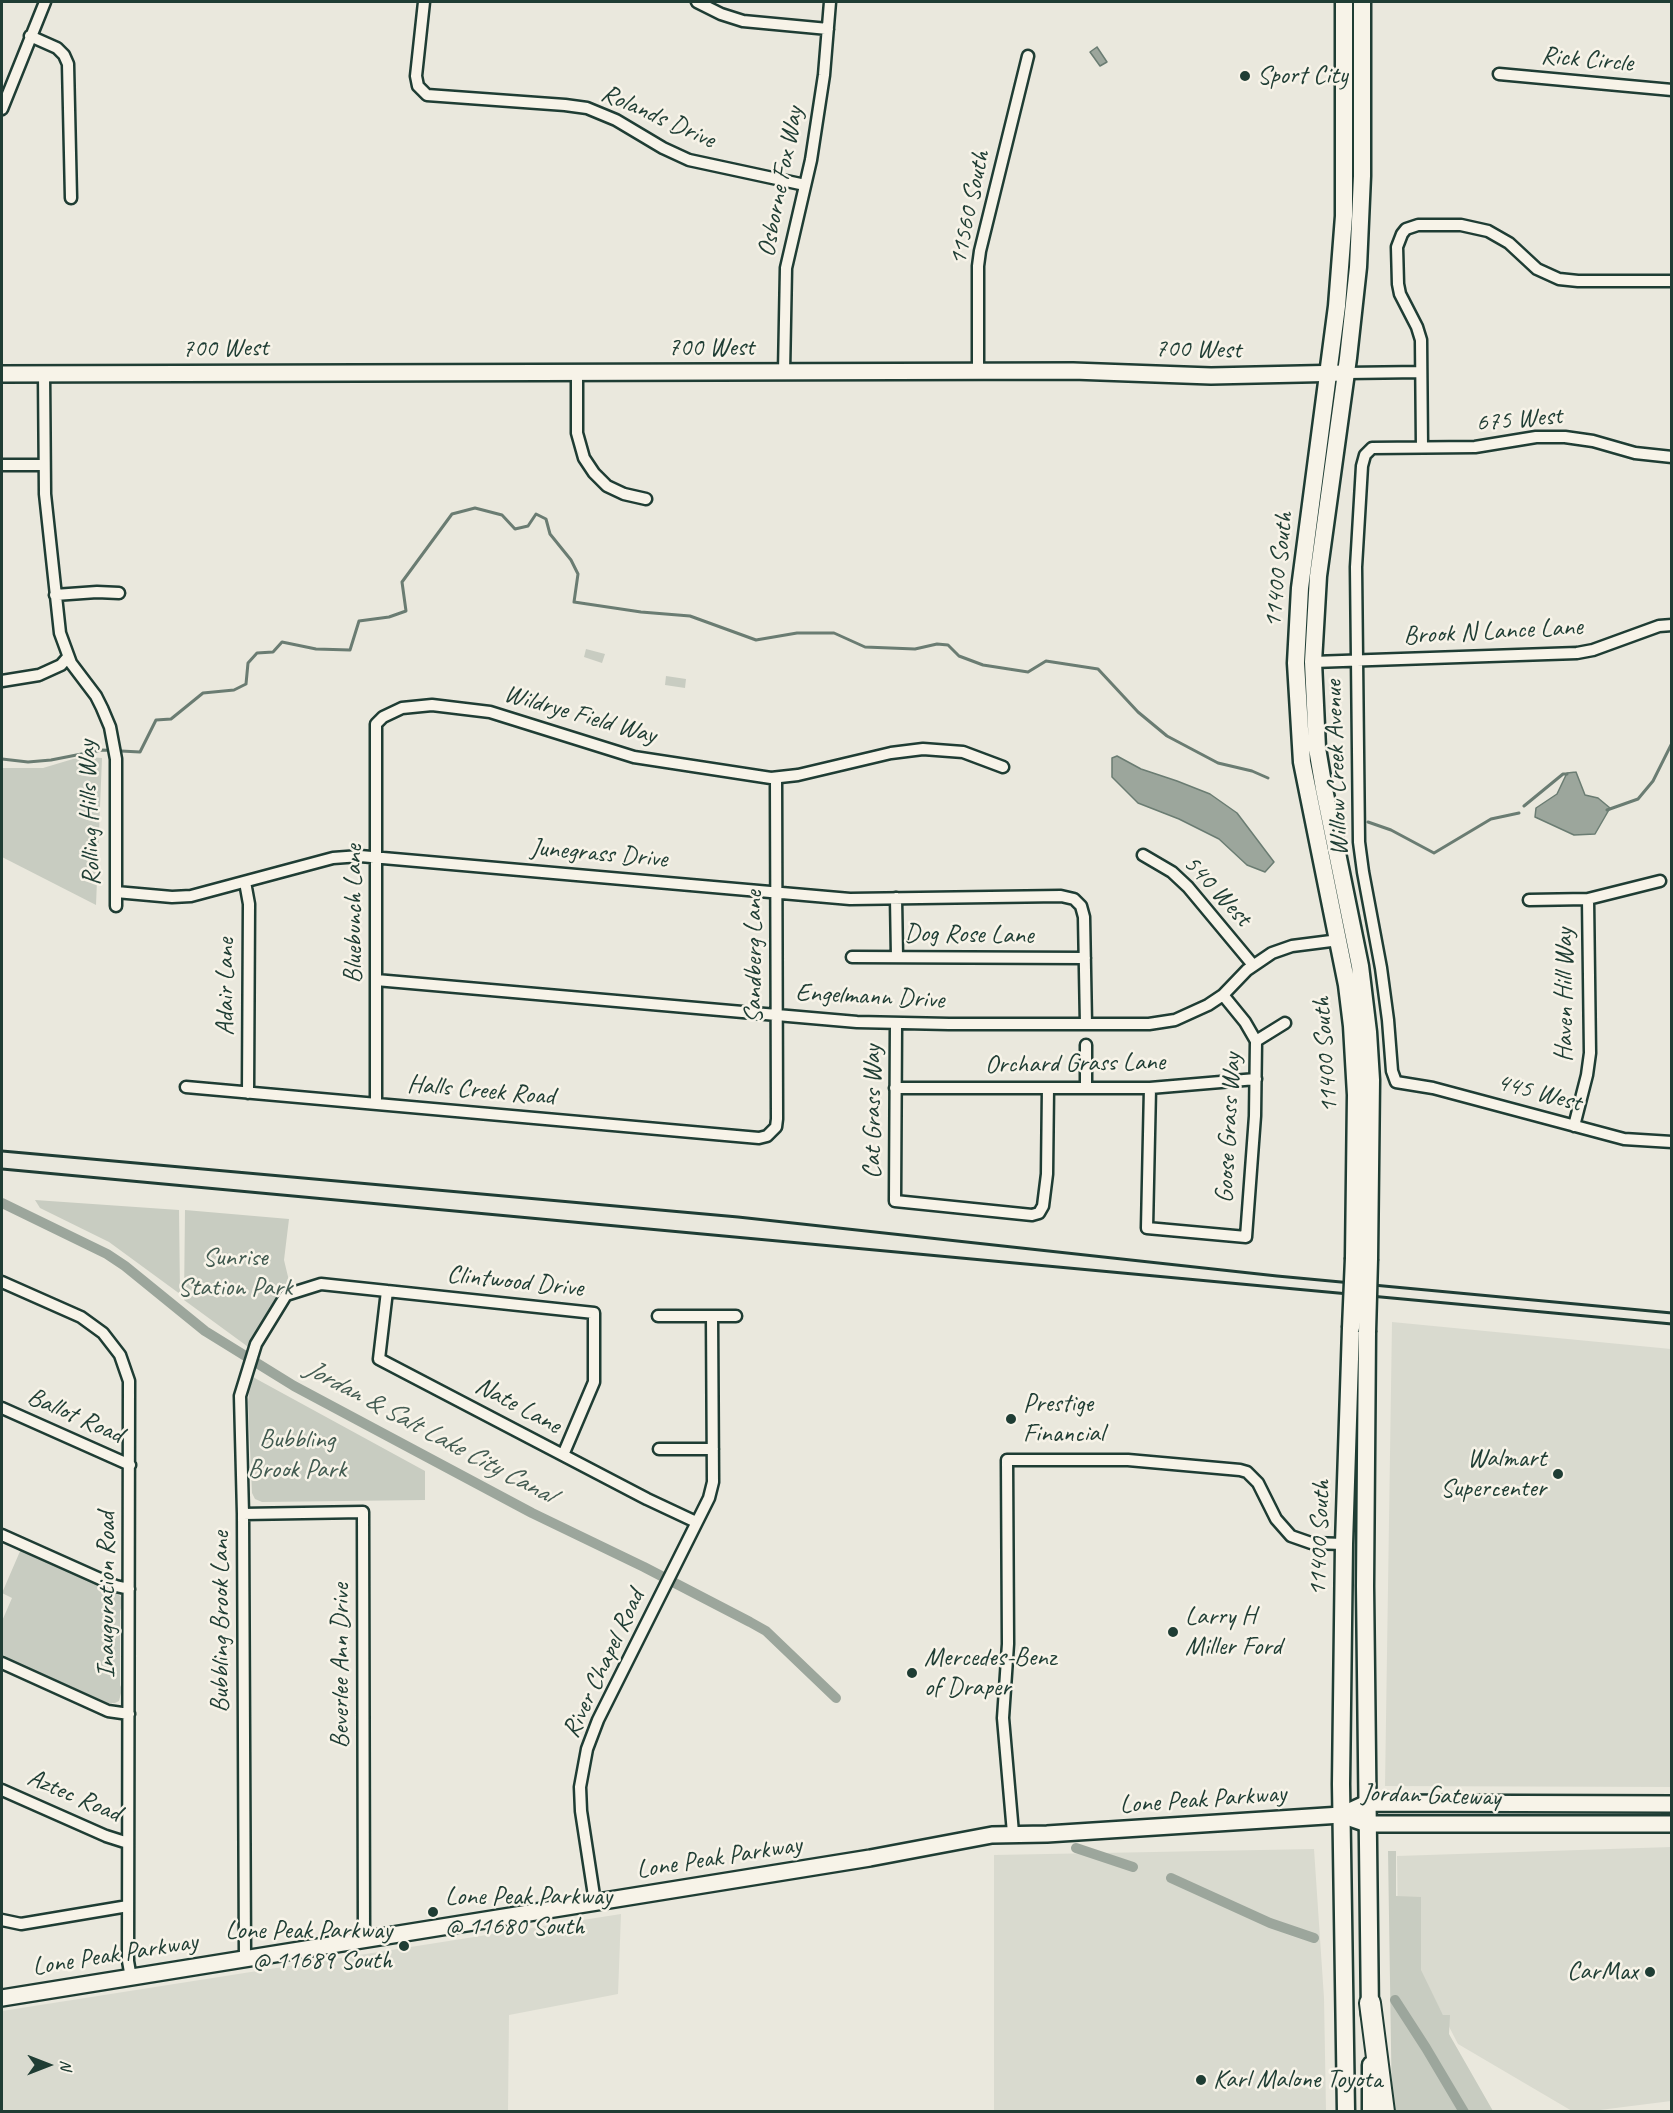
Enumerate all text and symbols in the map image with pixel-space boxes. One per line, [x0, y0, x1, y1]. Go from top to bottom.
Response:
street label: Rick Circle [1540, 40, 1634, 80]
place label: Sport City [1257, 60, 1348, 92]
marker: Sport City [1238, 69, 1252, 83]
street label: Rolands Drive [596, 78, 720, 156]
street label: Osborne Fox Way [751, 104, 811, 260]
street label: 11560 South [943, 148, 997, 268]
street label: 700 West [668, 332, 754, 364]
street label: 700 West [182, 333, 268, 365]
street label: 700 West [1155, 334, 1241, 366]
street label: 675 West [1475, 401, 1563, 439]
street label: 11400 South [1257, 511, 1301, 629]
street label: Brook N Lance Lane [1403, 612, 1583, 652]
street label: Wildrye Field Way [500, 678, 660, 752]
street label: Willow Creek Avenue [1318, 679, 1356, 857]
street label: Rolling Hills Way [72, 740, 108, 886]
street label: Junegrass Drive [529, 832, 669, 876]
street label: Bluebunch Lane [338, 845, 370, 983]
street label: 540 West [1176, 849, 1258, 933]
street label: Sandberg Lane [738, 891, 770, 1023]
street label: Dog Rose Lane [904, 918, 1034, 952]
street label: Haven Hill Way [1549, 928, 1581, 1062]
street label: Adair Lane [210, 938, 242, 1036]
street label: Engelmann Drive [795, 978, 945, 1016]
street label: 11400 South [1306, 996, 1346, 1114]
street label: Cat Grass Way [857, 1045, 889, 1179]
street label: Orchard Grass Lane [985, 1047, 1165, 1081]
street label: Goose Grass Way [1209, 1052, 1249, 1204]
street label: 445 West [1493, 1067, 1585, 1119]
street label: Halls Creek Road [406, 1069, 556, 1113]
park label: Sunrise Station Park [178, 1242, 292, 1304]
street label: Clintwood Drive [445, 1259, 585, 1305]
water label: Jordan & Salt Lake City Canal [299, 1353, 559, 1511]
street label: Nate Lane [470, 1370, 566, 1442]
street label: Ballot Road [22, 1381, 128, 1451]
place label: Prestige Financial [1023, 1388, 1104, 1450]
marker: Prestige Financial [1004, 1412, 1018, 1426]
park label: Bubbling Brook Park [248, 1424, 346, 1486]
place label: Walmart Supercenter [1440, 1443, 1546, 1504]
marker: Walmart Supercenter [1551, 1467, 1565, 1481]
street label: 11400 South [1302, 1479, 1338, 1597]
street label: Inauguration Road [91, 1512, 123, 1678]
street label: Bubbling Brook Lane [205, 1531, 237, 1713]
street label: Beverlee Ann Drive [325, 1583, 357, 1749]
street label: River Chapel Road [556, 1585, 652, 1743]
place label: Larry H Miller Ford [1185, 1601, 1282, 1662]
marker: Larry H Miller Ford [1166, 1625, 1180, 1639]
place label: Mercedes-Benz of Draper [924, 1642, 1056, 1703]
marker: Mercedes-Benz of Draper [905, 1666, 919, 1680]
street label: Aztec Road [23, 1762, 125, 1830]
street label: Jordan Gateway [1361, 1778, 1501, 1814]
street label: Lone Peak Parkway [1119, 1779, 1287, 1821]
street label: Lone Peak Parkway [634, 1830, 804, 1886]
place label: Lone Peak Parkway @ 11680 South [445, 1881, 612, 1942]
marker: Lone Peak Parkway @ 11680 South [426, 1905, 440, 1919]
place label: Lone Peak Parkway @ 11689 South [225, 1915, 392, 1976]
street label: Lone Peak Parkway [30, 1927, 200, 1983]
marker: Lone Peak Parkway @ 11689 South [397, 1939, 411, 1953]
place label: CarMax [1567, 1956, 1638, 1988]
marker: CarMax [1643, 1965, 1657, 1979]
north arrow [18, 2035, 78, 2095]
text: N [56, 2060, 76, 2070]
place label: Karl Malone Toyota [1213, 2064, 1382, 2096]
marker: Karl Malone Toyota [1194, 2073, 1208, 2087]

